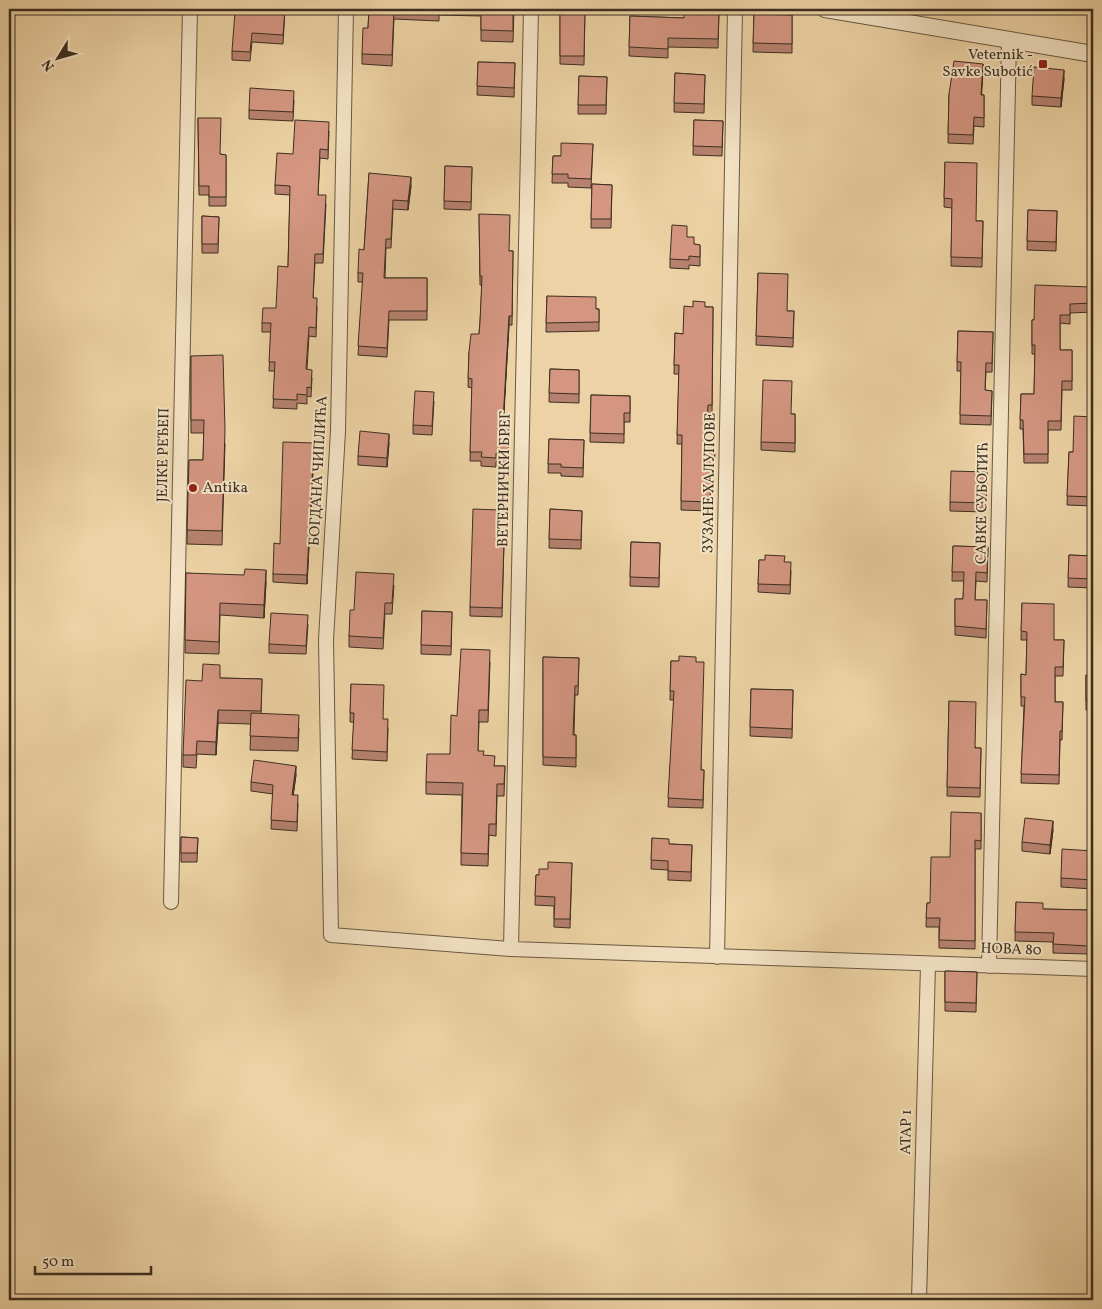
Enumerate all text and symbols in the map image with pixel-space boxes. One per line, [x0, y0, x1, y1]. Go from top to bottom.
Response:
north arrow [32, 32, 82, 82]
place label: Veternik - Savke Subotić [942, 45, 1033, 83]
text: N [38, 55, 59, 75]
marker: Veternik - Savke Subotić [1037, 58, 1049, 70]
street label: БОГДАНА ЧИПЛИЋА [305, 395, 333, 547]
street label: ЈЕЛКЕ РЕЂЕП [153, 408, 175, 502]
street label: ВЕТЕРНИЧКИ БРЕГ [493, 411, 517, 547]
street label: ЗУЗАНЕ ХАЛУПОВЕ [698, 412, 722, 554]
street label: САВКЕ СУБОТИЋ [971, 442, 995, 564]
place label: Antika [203, 478, 248, 499]
marker: Antika [187, 482, 199, 494]
street label: НОВА 80 [980, 938, 1042, 962]
street label: АТАР 1 [896, 1109, 918, 1155]
scale bar [35, 1244, 151, 1276]
text: 50 m [42, 1252, 74, 1273]

